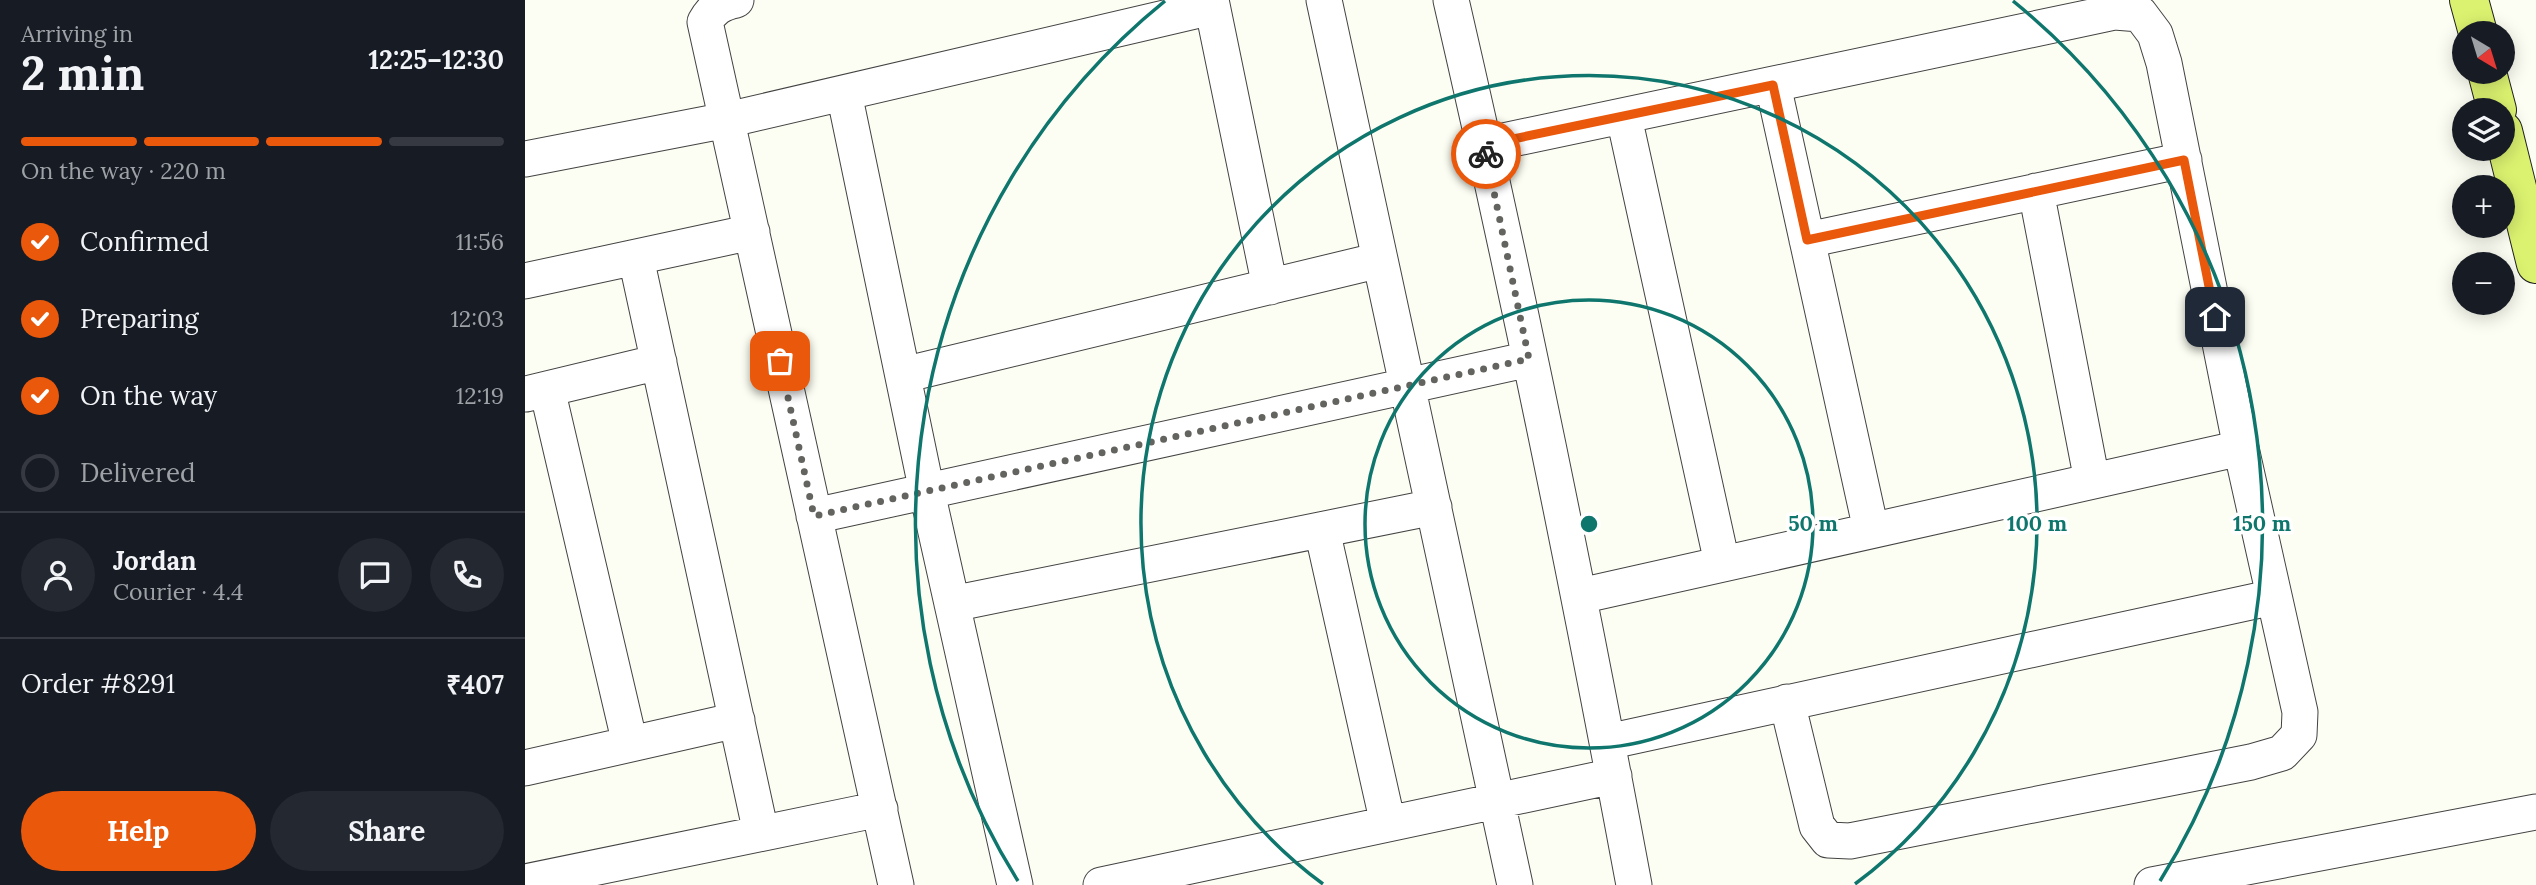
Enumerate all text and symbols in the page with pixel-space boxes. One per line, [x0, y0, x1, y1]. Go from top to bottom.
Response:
text: Arriving in [21, 19, 133, 48]
north arrow [2452, 21, 2515, 84]
map controls [2452, 21, 2515, 315]
text: 12:25–12:30 [369, 43, 504, 76]
text: 2 min [21, 44, 144, 103]
button: layers [2452, 98, 2515, 161]
courier [1451, 119, 1521, 189]
icon: bike [1467, 135, 1505, 173]
text: On the way · 220 m [21, 156, 226, 185]
button: + [2452, 175, 2515, 238]
icon: check [21, 223, 59, 261]
text: Confirmed [80, 225, 209, 258]
text: 11:56 [456, 227, 504, 256]
button: − [2452, 252, 2515, 315]
pin [2185, 287, 2245, 347]
icon: home [2196, 298, 2234, 336]
icon: check [21, 300, 59, 338]
text: Preparing [80, 302, 199, 335]
text: 12:03 [450, 304, 504, 333]
pin [750, 331, 810, 391]
icon: bag [761, 342, 799, 380]
icon: check [21, 377, 59, 415]
text: On the way [80, 379, 217, 412]
text: 12:19 [456, 381, 504, 410]
text: Delivered [80, 456, 196, 489]
text: 50 m [1788, 510, 1838, 537]
text: 100 m [2007, 510, 2067, 537]
text: 150 m [2233, 510, 2291, 537]
centre of rings [1577, 512, 1601, 536]
button: person [21, 538, 95, 612]
button: chat [338, 538, 412, 612]
button: phone [430, 538, 504, 612]
text: Jordan [113, 544, 197, 577]
text: Courier · 4.4 [113, 577, 244, 606]
text: Order #8291 [21, 667, 175, 700]
text: ₹407 [446, 668, 504, 701]
button: Help [21, 791, 256, 871]
button: Share [270, 791, 504, 871]

